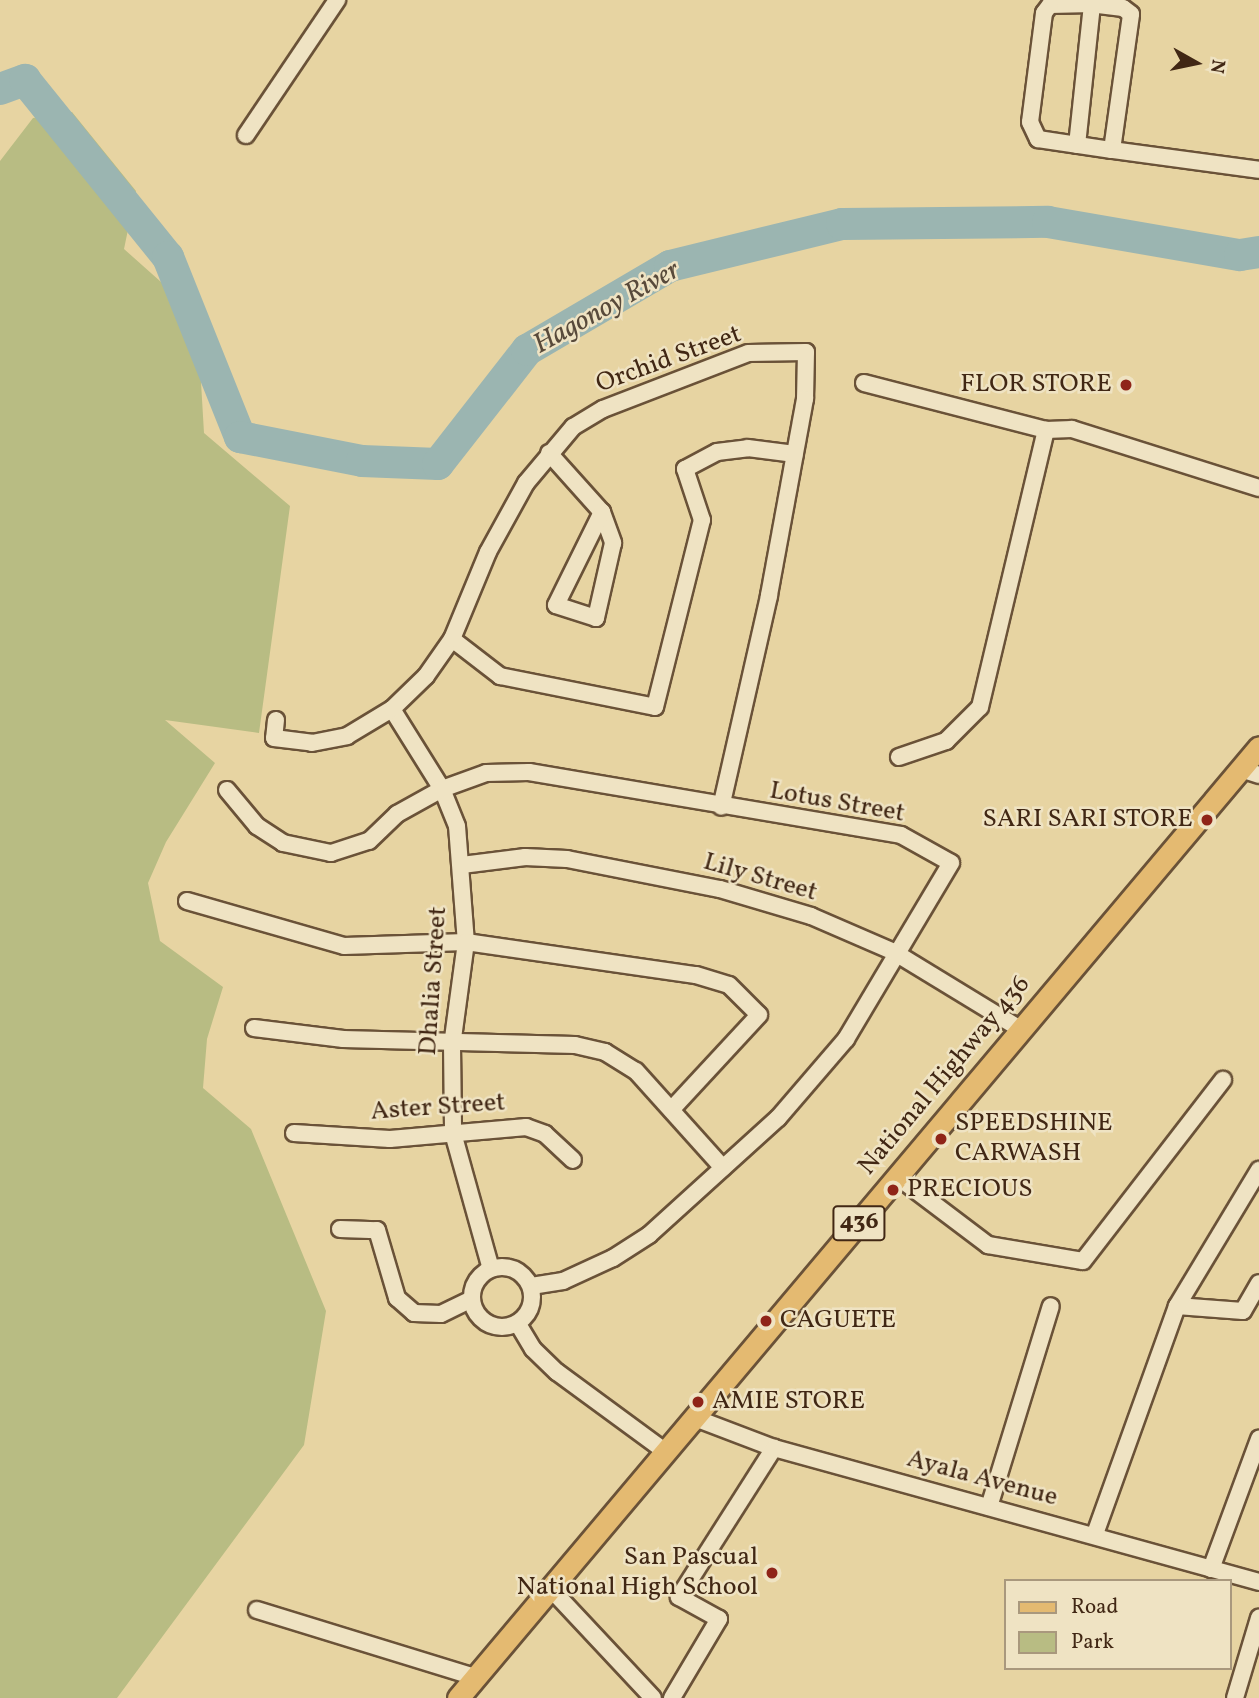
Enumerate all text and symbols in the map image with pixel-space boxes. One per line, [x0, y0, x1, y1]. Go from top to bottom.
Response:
north arrow [1161, 28, 1231, 98]
text: N [1203, 57, 1231, 75]
water label: Hagonoy River [528, 254, 686, 362]
street label: Orchid Street [592, 319, 746, 401]
place label: FLOR STORE [960, 369, 1112, 401]
marker: FLOR STORE [1118, 377, 1134, 393]
street label: Lotus Street [767, 776, 907, 830]
place label: SARI SARI STORE [983, 804, 1193, 836]
marker: SARI SARI STORE [1199, 812, 1215, 828]
street label: Lily Street [699, 847, 821, 909]
street label: Dhalia Street [413, 905, 455, 1057]
street label: National Highway 436 [852, 970, 1038, 1182]
street label: Aster Street [370, 1088, 506, 1128]
place label: SPEEDSHINE CARWASH [955, 1108, 1113, 1170]
marker: SPEEDSHINE CARWASH [933, 1131, 949, 1147]
place label: PRECIOUS [907, 1174, 1033, 1206]
marker: PRECIOUS [885, 1182, 901, 1198]
road number: 436 [831, 1203, 887, 1244]
place label: CAGUETE [780, 1305, 896, 1337]
marker: CAGUETE [758, 1313, 774, 1329]
place label: AMIE STORE [712, 1386, 865, 1418]
marker: AMIE STORE [690, 1394, 706, 1410]
street label: Ayala Avenue [903, 1444, 1061, 1514]
place label: San Pascual National High School [517, 1542, 758, 1604]
marker: San Pascual National High School [764, 1565, 780, 1581]
legend [1004, 1579, 1231, 1670]
text: Road [1071, 1593, 1118, 1622]
text: Park [1071, 1628, 1114, 1657]

